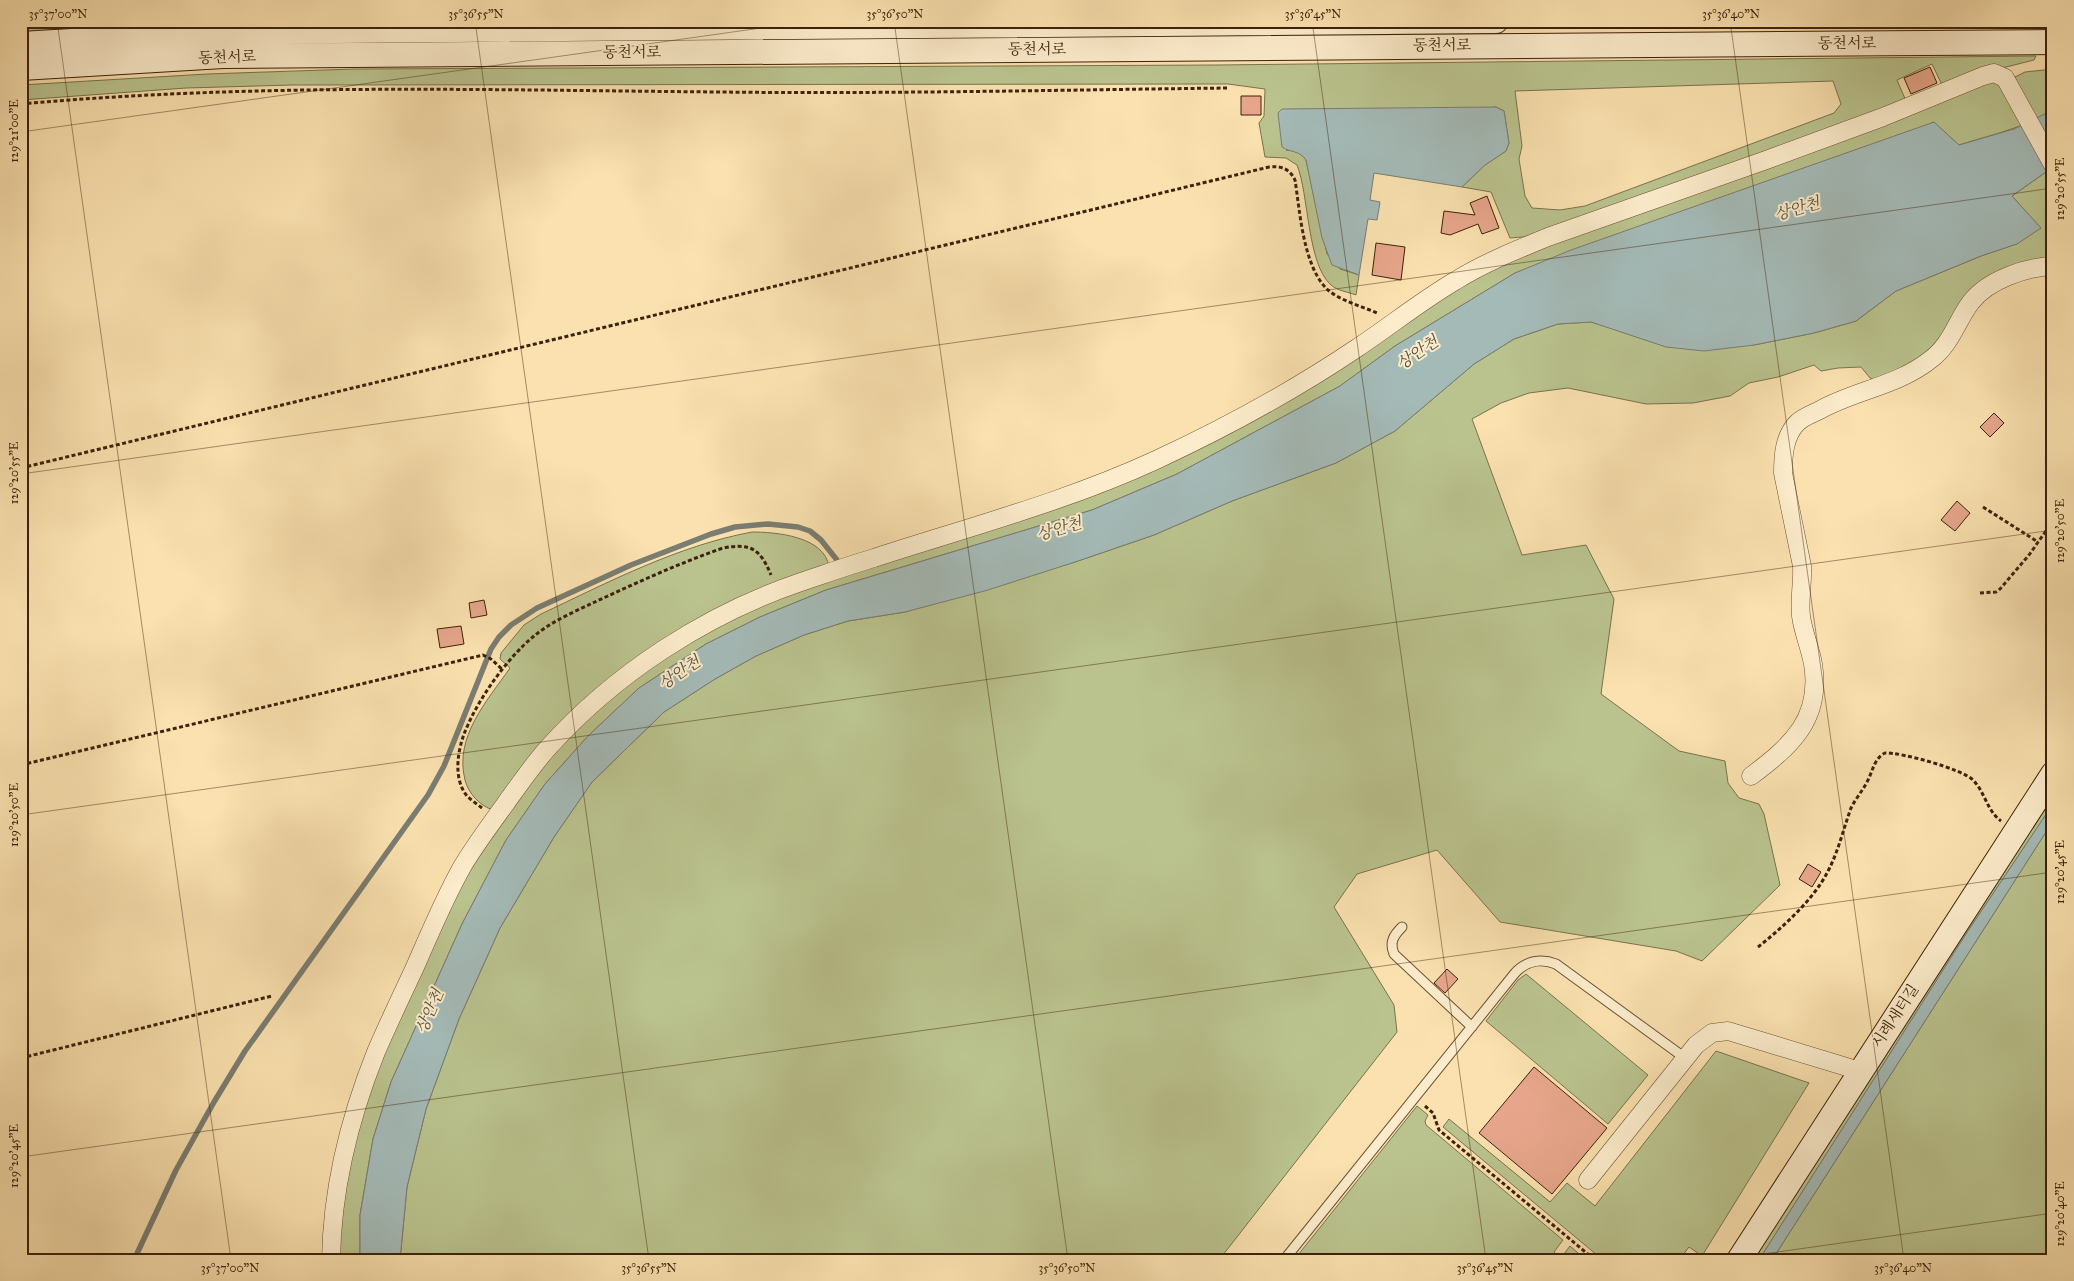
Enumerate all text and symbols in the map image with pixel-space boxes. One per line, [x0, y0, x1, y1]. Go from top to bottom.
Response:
text: 35°37'00"N [29, 7, 87, 21]
text: 35°36'55"N [448, 7, 504, 21]
text: 35°36'50"N [867, 7, 924, 21]
text: 35°36'45"N [1285, 7, 1341, 21]
text: 35°36'40"N [1702, 7, 1760, 21]
street label: 동천서로 [1818, 34, 1876, 52]
street label: 동천서로 [1413, 36, 1471, 54]
street label: 동천서로 [1008, 40, 1066, 58]
street label: 동천서로 [603, 43, 661, 61]
street label: 동천서로 [198, 47, 257, 67]
text: 129°21'00"E [7, 99, 21, 163]
text: 129°20'55"E [2053, 157, 2067, 220]
water label: 상안천 [1772, 193, 1824, 224]
water label: 상안천 [1393, 331, 1443, 373]
text: 129°20'55"E [7, 441, 21, 504]
text: 129°20'50"E [2053, 499, 2067, 563]
water label: 상안천 [1034, 513, 1086, 544]
water label: 상안천 [655, 651, 705, 693]
text: 129°20'50"E [7, 783, 21, 847]
text: 129°20'45"E [2053, 840, 2067, 904]
street label: 시례새터길 [1868, 981, 1922, 1051]
water label: 상안천 [412, 985, 448, 1036]
text: 129°20'45"E [7, 1124, 21, 1188]
text: 129°20'40"E [2053, 1181, 2067, 1247]
text: 35°37'00"N [201, 1261, 259, 1275]
text: 35°36'55"N [621, 1261, 677, 1275]
text: 35°36'50"N [1039, 1261, 1096, 1275]
text: 35°36'45"N [1457, 1261, 1513, 1275]
text: 35°36'40"N [1874, 1261, 1932, 1275]

